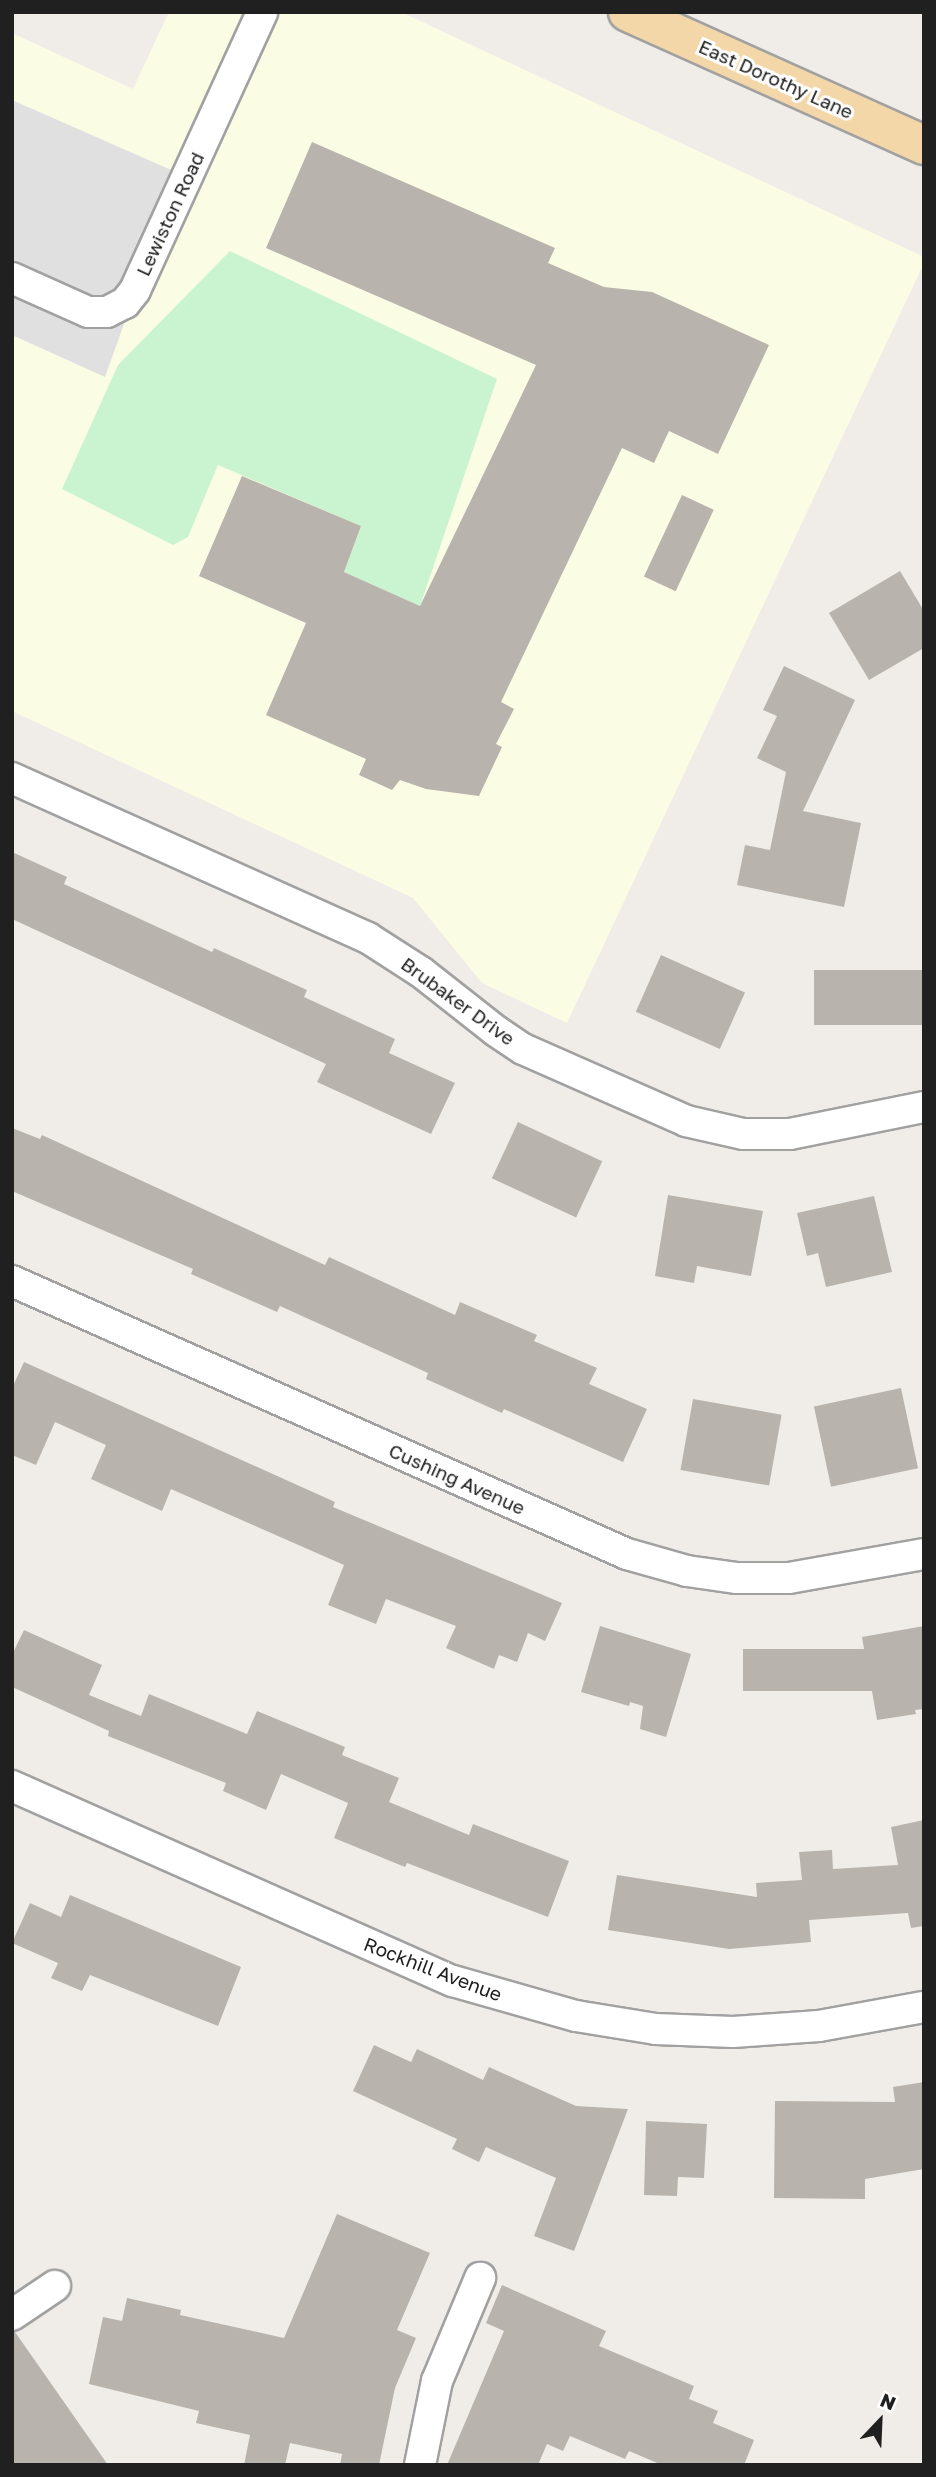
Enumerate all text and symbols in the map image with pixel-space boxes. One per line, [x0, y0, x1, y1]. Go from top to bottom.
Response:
street label: East Dorothy Lane [695, 35, 857, 123]
street label: Lewiston Road [131, 148, 209, 280]
street label: Brubaker Drive [397, 952, 519, 1050]
street label: Cushing Avenue [385, 1439, 529, 1519]
street label: Rockhill Avenue [361, 1932, 505, 2006]
north arrow [845, 2386, 915, 2456]
text: N [877, 2388, 900, 2415]

